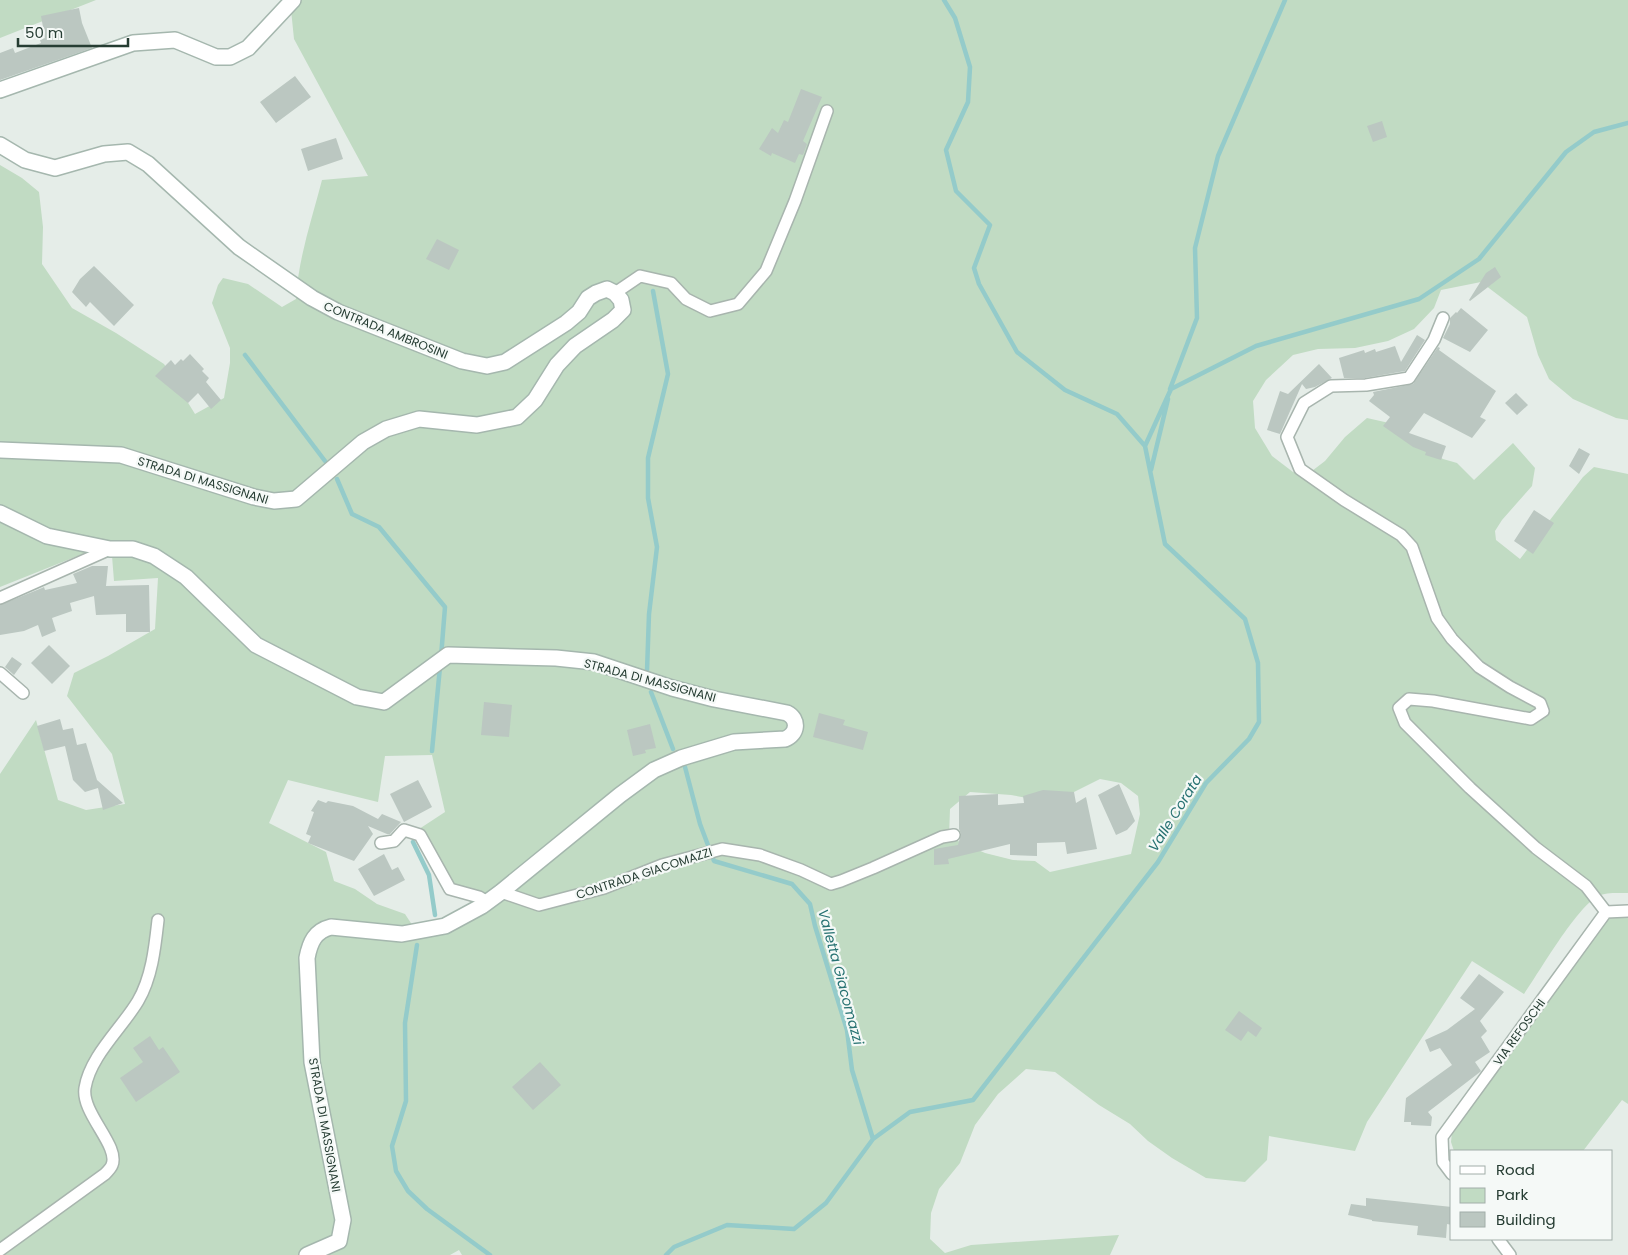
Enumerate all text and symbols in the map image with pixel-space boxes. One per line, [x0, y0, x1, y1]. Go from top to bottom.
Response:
scale bar [18, 15, 128, 47]
text: 50 m [25, 22, 63, 43]
street label: CONTRADA AMBROSINI [321, 297, 451, 363]
street label: STRADA DI MASSIGNANI [135, 452, 271, 508]
street label: STRADA DI MASSIGNANI [582, 654, 718, 706]
water label: Valle Corata [1143, 770, 1207, 855]
street label: CONTRADA GIACOMAZZI [574, 843, 714, 903]
water label: Valletta Giacomazzi [813, 907, 869, 1048]
street label: VIA REFOSCHI [1489, 995, 1549, 1069]
street label: STRADA DI MASSIGNANI [305, 1057, 345, 1194]
legend [1450, 1150, 1613, 1240]
text: Road [1496, 1159, 1535, 1180]
text: Park [1496, 1184, 1528, 1205]
text: Building [1496, 1209, 1556, 1230]

